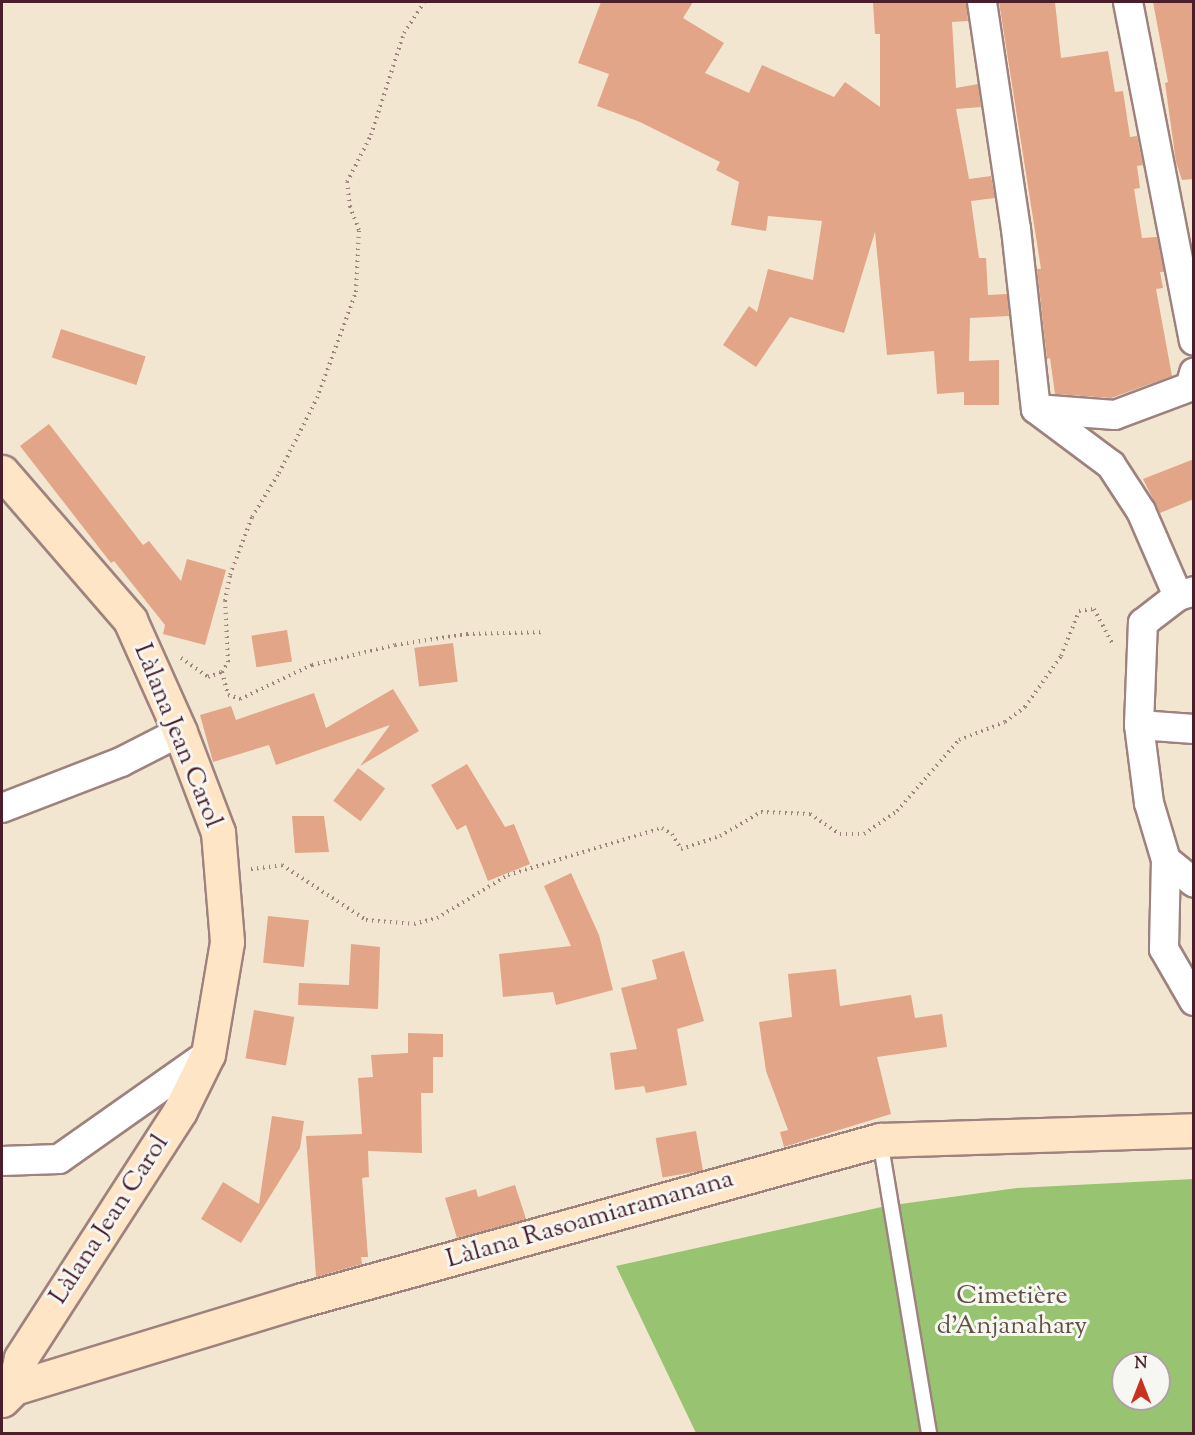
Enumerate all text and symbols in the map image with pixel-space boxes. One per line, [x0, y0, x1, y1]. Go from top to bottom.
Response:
street label: Làlana Jean Carol [126, 639, 228, 833]
street label: Làlana Jean Carol [44, 1129, 176, 1311]
street label: Làlana Rasoamiaramanana [443, 1164, 737, 1276]
park label: Cimetière d'Anjanahary [937, 1281, 1087, 1342]
north arrow [1111, 1351, 1171, 1411]
text: N [1135, 1353, 1147, 1376]

